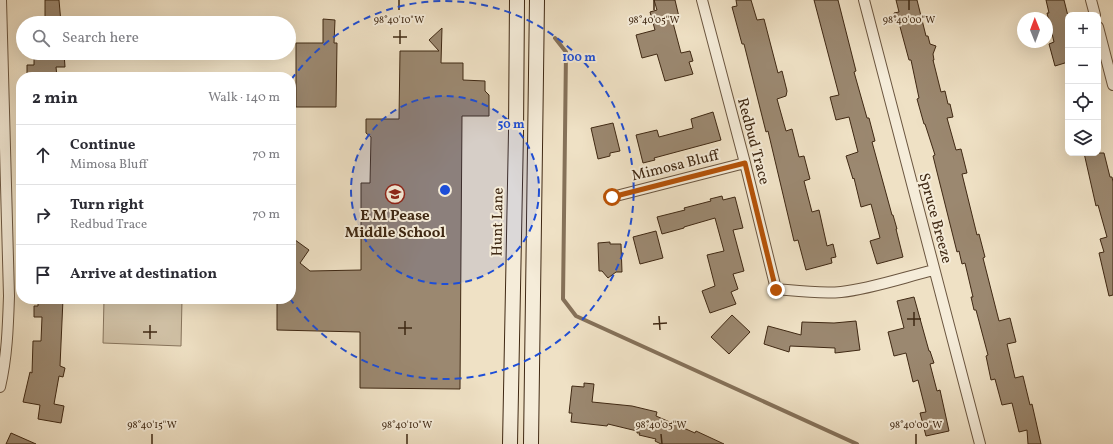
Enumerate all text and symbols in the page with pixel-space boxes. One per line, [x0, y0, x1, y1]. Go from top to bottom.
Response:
north arrow [1017, 12, 1053, 48]
map controls [1065, 12, 1101, 156]
button: + [1065, 12, 1101, 48]
text: 98°40'10"W [374, 13, 424, 27]
text: 98°40'05"W [628, 13, 680, 27]
text: 98°40'00"W [883, 13, 935, 27]
search box [16, 16, 296, 60]
icon: search [30, 27, 52, 49]
text: Search here [62, 28, 139, 49]
button: − [1065, 48, 1101, 84]
text: 100 m [562, 50, 596, 66]
button: locate [1065, 84, 1101, 120]
text: 2 min [32, 87, 78, 110]
text: Walk · 140 m [208, 89, 280, 107]
street label: Redbud Trace [731, 96, 774, 187]
text: 50 m [497, 117, 525, 133]
button: layers [1065, 120, 1101, 156]
text: Continue [70, 135, 135, 156]
icon: ahead [32, 144, 54, 166]
street label: Mimosa Bluff [630, 145, 723, 187]
text: 70 m [252, 146, 280, 164]
text: Mimosa Bluff [70, 156, 147, 174]
street label: Spruce Breeze [912, 171, 957, 266]
school or university icon: E M Pease Middle School [384, 183, 406, 205]
centre of rings [438, 183, 452, 197]
street label: Hunt Lane [487, 187, 510, 257]
route start [603, 188, 621, 206]
text: Turn right [70, 195, 144, 216]
icon: right [32, 204, 54, 226]
text: 70 m [252, 206, 280, 224]
place label: E M Pease Middle School [345, 206, 445, 244]
text: Redbud Trace [70, 216, 147, 234]
icon: arrive [32, 264, 54, 286]
text: Arrive at destination [70, 264, 217, 285]
route end [767, 281, 785, 299]
text: 98°40'15"W [127, 418, 177, 432]
text: 98°40'10"W [382, 418, 432, 432]
text: 98°40'05"W [635, 418, 687, 432]
text: 98°40'00"W [890, 418, 942, 432]

